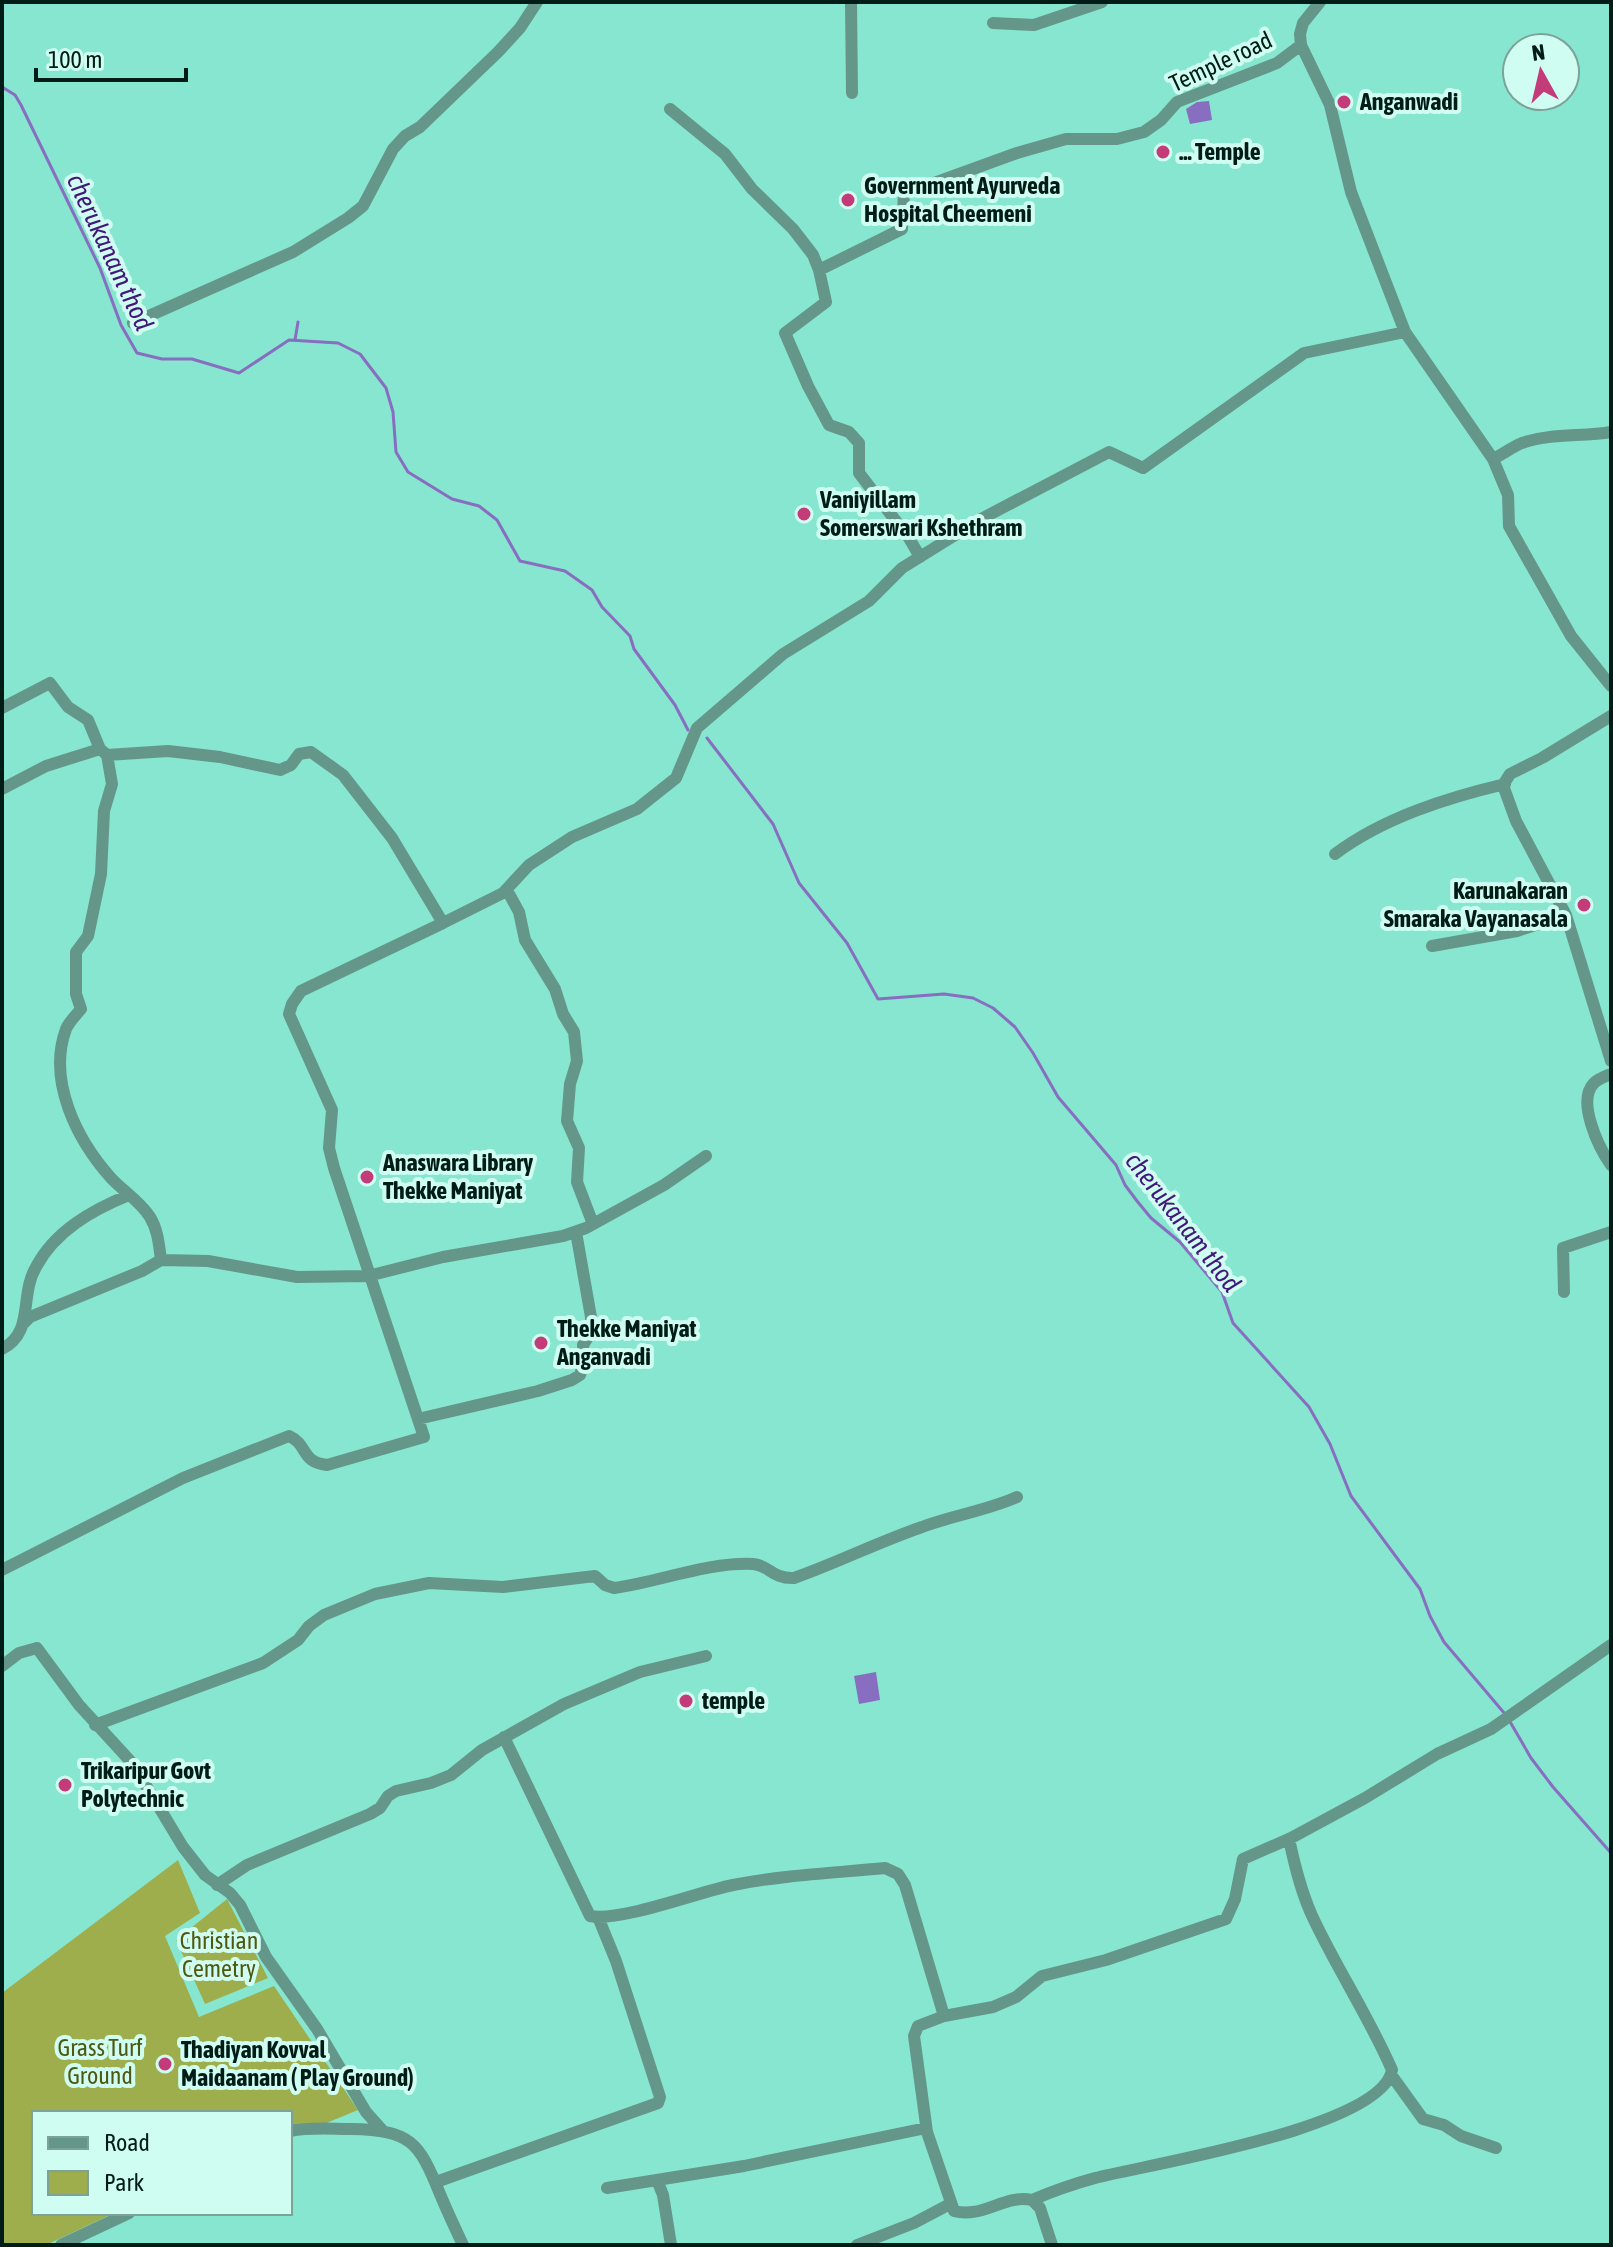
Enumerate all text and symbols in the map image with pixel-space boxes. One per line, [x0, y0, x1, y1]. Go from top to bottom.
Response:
street label: Temple road [1165, 26, 1276, 97]
scale bar [36, 32, 186, 82]
north arrow [1501, 32, 1581, 112]
text: N [1530, 38, 1546, 66]
text: 100 m [48, 46, 102, 73]
place label: Anganwadi [1359, 88, 1458, 115]
marker: Anganwadi [1335, 93, 1353, 111]
place label: ... Temple [1179, 138, 1261, 165]
marker: ... Temple [1154, 143, 1172, 161]
water label: cherukanam thod [61, 169, 159, 335]
place label: Government Ayurveda Hospital Cheemeni [864, 172, 1060, 227]
marker: Government Ayurveda Hospital Cheemeni [839, 191, 857, 209]
place label: Vaniyillam Somerswari Kshethram [819, 486, 1023, 541]
marker: Vaniyillam Somerswari Kshethram [795, 505, 813, 523]
place label: Karunakaran Smaraka Vayanasala [1384, 877, 1568, 932]
marker: Karunakaran Smaraka Vayanasala [1575, 896, 1593, 914]
water label: cherukanam thod [1119, 1146, 1247, 1298]
place label: Anaswara Library Thekke Maniyat [382, 1149, 533, 1204]
marker: Anaswara Library Thekke Maniyat [358, 1168, 376, 1186]
place label: Thekke Maniyat Anganvadi [556, 1315, 697, 1370]
marker: Thekke Maniyat Anganvadi [532, 1334, 550, 1352]
place label: temple [701, 1687, 765, 1714]
marker: temple [677, 1692, 695, 1710]
place label: Trikaripur Govt Polytechnic [81, 1757, 211, 1812]
marker: Trikaripur Govt Polytechnic [56, 1776, 74, 1794]
park label: Christian Cemetry [180, 1927, 258, 1982]
park label: Grass Turf Ground [57, 2034, 143, 2089]
place label: Thadiyan Kovval Maidaanam ( Play Ground) [181, 2036, 414, 2091]
marker: Thadiyan Kovval Maidaanam ( Play Ground) [156, 2055, 174, 2073]
legend [32, 2111, 292, 2215]
text: Road [104, 2129, 150, 2156]
text: Park [104, 2169, 145, 2196]

